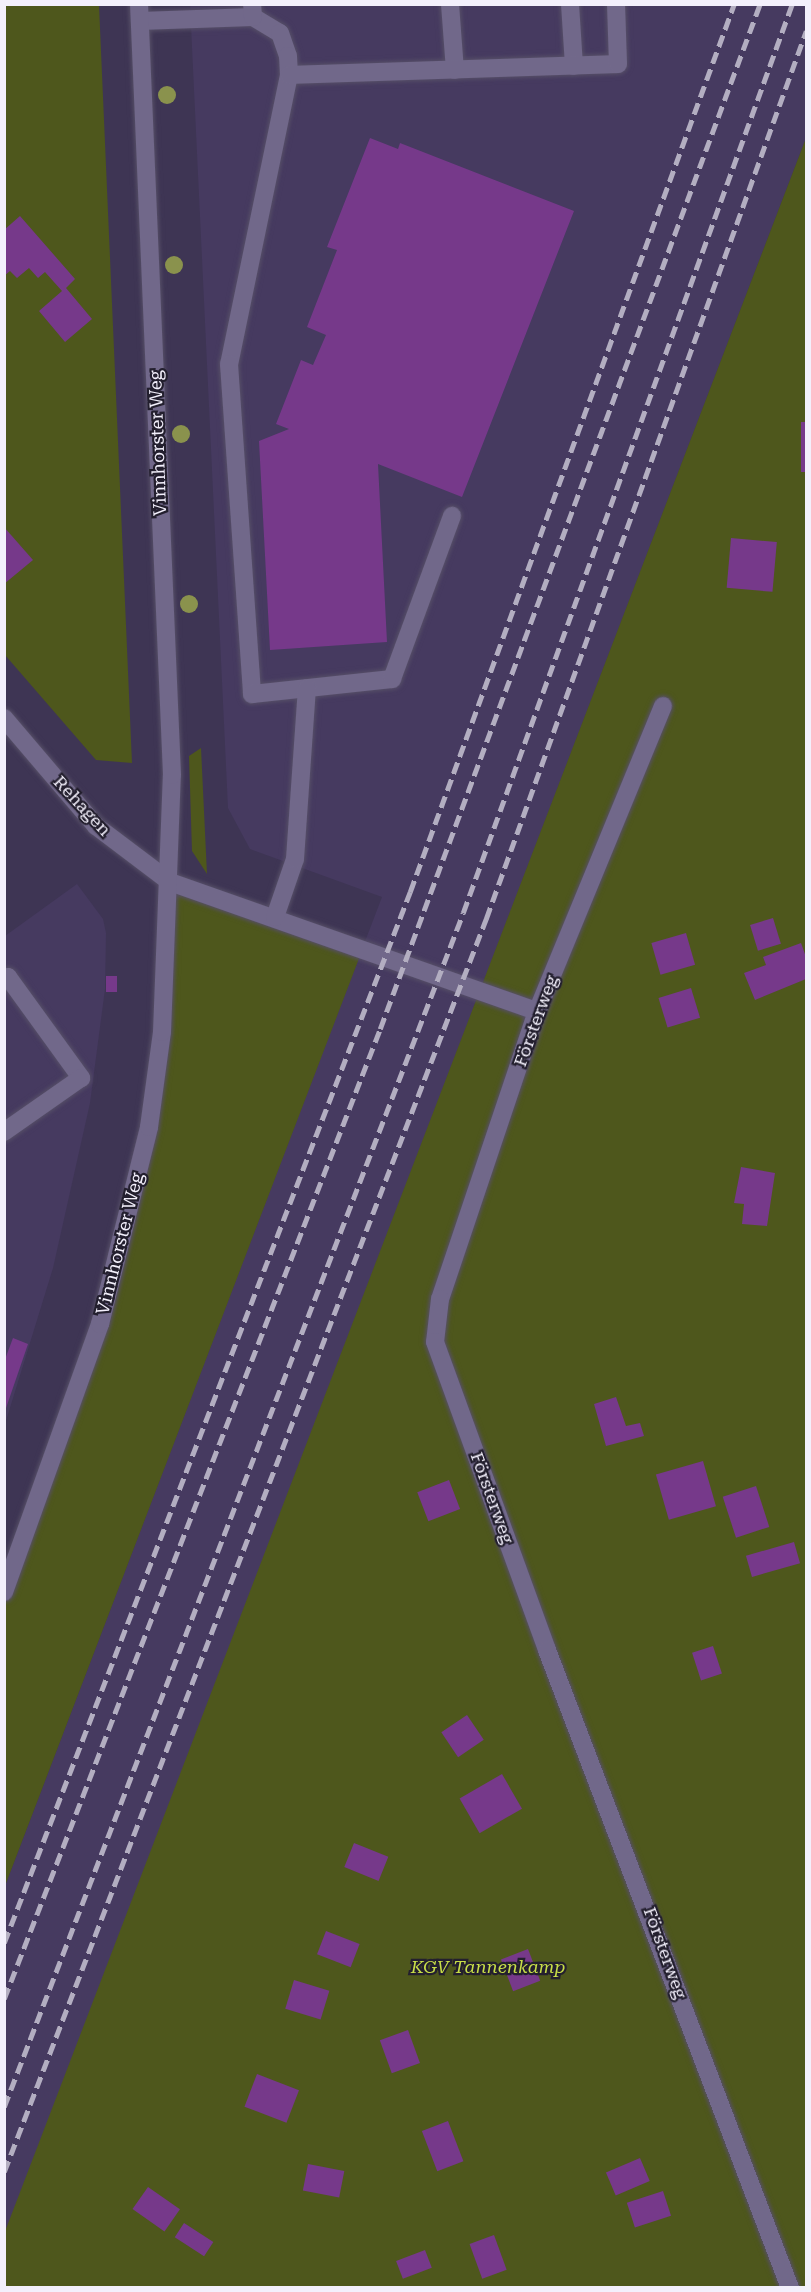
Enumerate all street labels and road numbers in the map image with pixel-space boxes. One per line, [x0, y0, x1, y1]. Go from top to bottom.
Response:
street label: Vinnhorster Weg [145, 370, 171, 516]
street label: Rehagen [49, 771, 115, 841]
street label: Försterweg [509, 972, 563, 1070]
street label: Vinnhorster Weg [92, 1171, 148, 1317]
street label: Försterweg [465, 1449, 519, 1547]
street label: Försterweg [638, 1904, 692, 2002]

